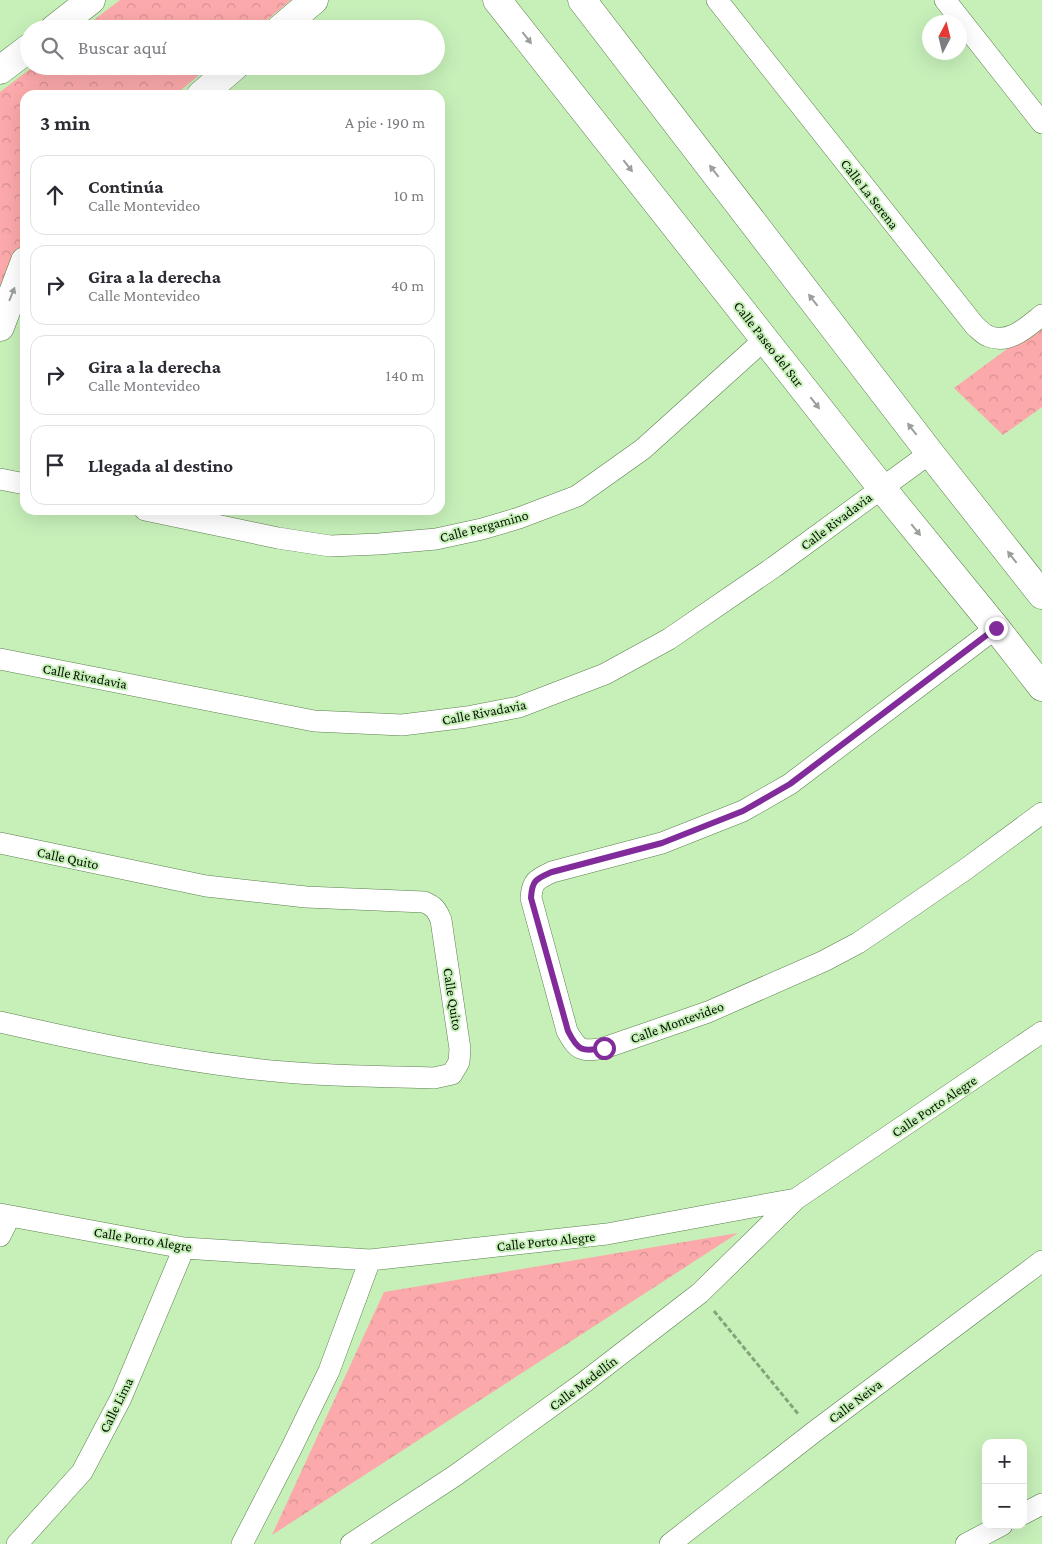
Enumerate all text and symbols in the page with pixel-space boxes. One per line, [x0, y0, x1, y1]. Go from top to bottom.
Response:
north arrow [922, 15, 967, 60]
search box [20, 20, 445, 75]
one-way arrow [521, 31, 532, 44]
icon: search [38, 34, 66, 62]
text: Buscar aquí [78, 37, 167, 58]
text: 3 min [40, 111, 90, 135]
text: A pie · 190 m [345, 114, 425, 131]
street label: Calle La Serena [838, 156, 903, 233]
one-way arrow [622, 159, 633, 172]
one-way arrow [708, 165, 719, 178]
text: Continúa [88, 176, 164, 197]
icon: ahead [41, 181, 69, 209]
text: 10 m [394, 187, 424, 204]
text: Calle Montevideo [88, 197, 200, 214]
text: Gira a la derecha [88, 266, 221, 287]
icon: right [41, 271, 69, 299]
text: 40 m [391, 277, 424, 294]
one-way arrow [9, 286, 16, 301]
text: Calle Montevideo [88, 287, 200, 304]
one-way arrow [807, 294, 818, 307]
street label: Calle Paseo del Sur [731, 298, 807, 390]
text: Gira a la derecha [88, 356, 221, 377]
icon: right [41, 361, 69, 389]
text: 140 m [386, 367, 424, 384]
text: Calle Montevideo [88, 377, 200, 394]
one-way arrow [810, 396, 821, 409]
one-way arrow [906, 423, 917, 436]
icon: arrive [41, 451, 69, 479]
text: Llegada al destino [88, 455, 233, 476]
street label: Calle Rivadavia [797, 489, 875, 553]
street label: Calle Pergamino [438, 506, 530, 546]
one-way arrow [911, 523, 922, 536]
one-way arrow [1006, 551, 1017, 564]
route end [985, 617, 1008, 640]
street label: Calle Rivadavia [42, 660, 129, 692]
street label: Calle Rivadavia [441, 696, 528, 728]
street label: Calle Quito [36, 844, 100, 872]
street label: Calle Quito [440, 967, 466, 1031]
street label: Calle Montevideo [628, 998, 726, 1046]
route start [593, 1037, 616, 1060]
street label: Calle Porto Alegre [888, 1072, 980, 1140]
street label: Calle Porto Alegre [93, 1223, 193, 1255]
street label: Calle Porto Alegre [496, 1228, 596, 1254]
street label: Calle Medellín [546, 1352, 620, 1414]
street label: Calle Lima [96, 1374, 136, 1435]
street label: Calle Neiva [825, 1375, 885, 1426]
map controls [982, 1439, 1027, 1529]
button: + [982, 1439, 1027, 1484]
button: − [982, 1484, 1027, 1529]

